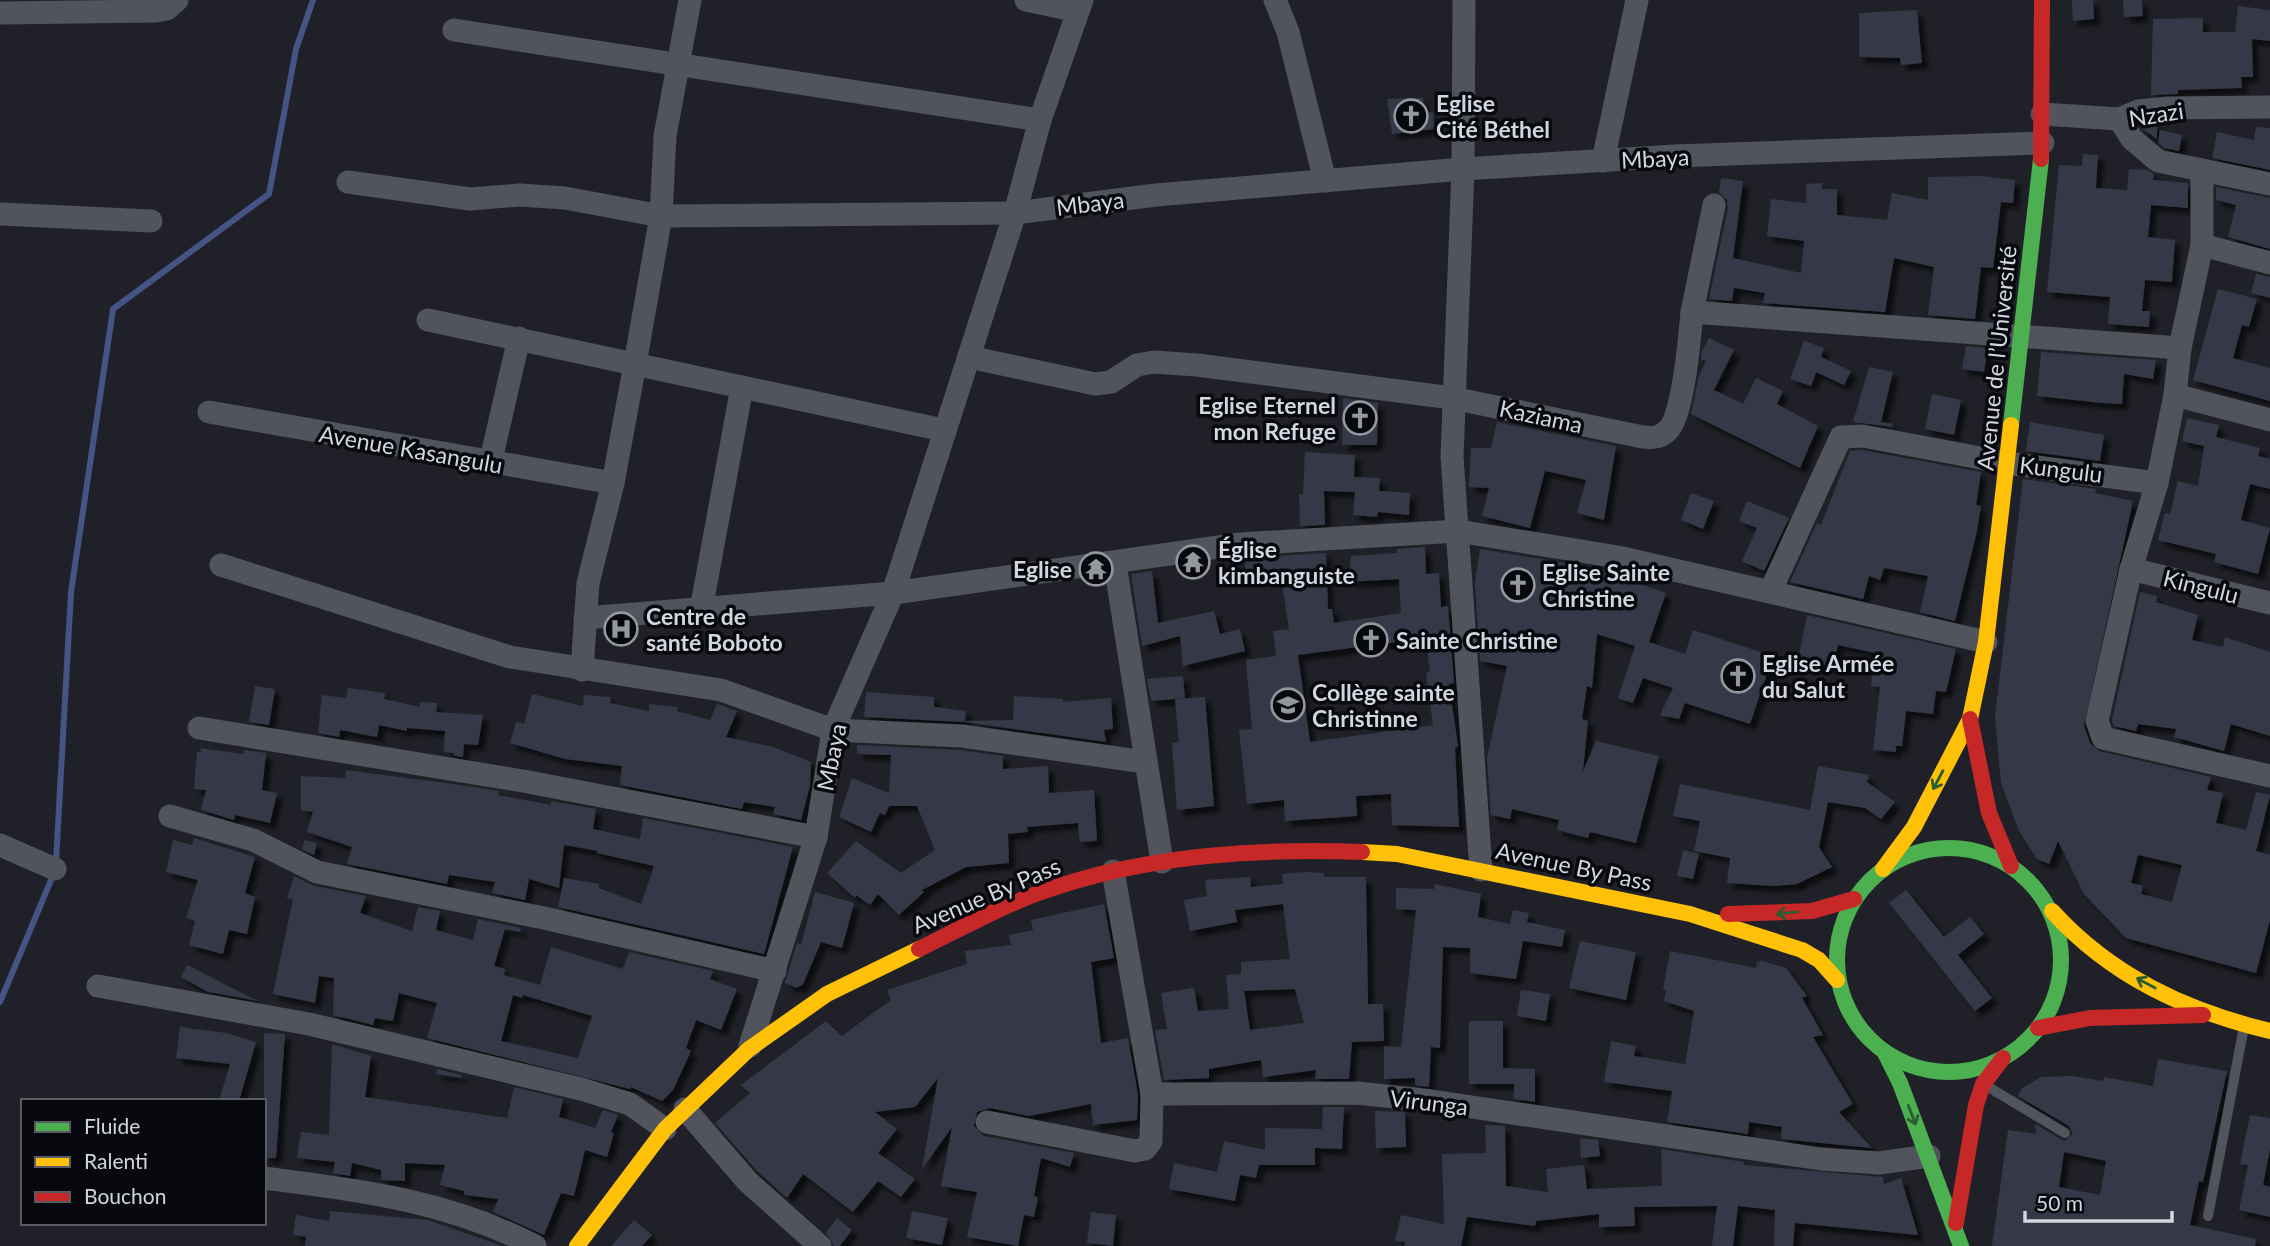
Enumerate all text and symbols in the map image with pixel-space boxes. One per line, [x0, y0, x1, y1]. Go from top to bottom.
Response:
place label: Eglise Cité Béthel [1436, 89, 1550, 143]
street label: Nzazi [2127, 96, 2185, 132]
church icon: Eglise Cité Béthel [1392, 97, 1430, 135]
street label: Mbaya [1620, 142, 1690, 174]
street label: Mbaya [1054, 185, 1126, 221]
street label: Avenue de l’Université [1970, 244, 2022, 472]
place label: Eglise Eternel mon Refuge [1198, 391, 1336, 445]
street label: Kaziama [1497, 394, 1585, 438]
church icon: Eglise Eternel mon Refuge [1341, 399, 1379, 437]
street label: Avenue Kasangulu [317, 419, 505, 479]
street label: Kungulu [2018, 450, 2104, 488]
place label: Église kimbanguiste [1218, 535, 1355, 589]
temple icon: Église kimbanguiste [1174, 543, 1212, 581]
temple icon: Eglise [1077, 550, 1115, 588]
place label: Eglise [1013, 555, 1072, 583]
place label: Eglise Sainte Christine [1542, 558, 1670, 612]
street label: Kingulu [2160, 563, 2242, 609]
church icon: Eglise Sainte Christine [1499, 566, 1537, 604]
place label: Centre de santé Boboto [646, 602, 783, 656]
hospital icon: Centre de santé Boboto [602, 610, 640, 648]
church icon: Sainte Christine [1352, 621, 1390, 659]
place label: Sainte Christine [1396, 626, 1558, 654]
place label: Eglise Armée du Salut [1762, 649, 1894, 703]
church icon: Eglise Armée du Salut [1719, 657, 1757, 695]
place label: Collège sainte Christinne [1312, 678, 1455, 732]
school or university icon: Collège sainte Christinne [1269, 686, 1307, 724]
street label: Mbaya [810, 721, 852, 793]
one-way arrow [1931, 769, 1945, 790]
street label: Avenue By Pass [1494, 836, 1655, 896]
street label: Avenue By Pass [908, 851, 1064, 939]
one-way arrow [1776, 907, 1799, 920]
one-way arrow [2136, 976, 2157, 990]
street label: Virunga [1388, 1083, 1470, 1121]
legend [21, 1099, 266, 1225]
one-way arrow [1907, 1104, 1920, 1126]
text: Fluide [84, 1113, 140, 1138]
text: Ralenti [84, 1148, 148, 1173]
scale bar [2025, 1180, 2172, 1224]
text: Bouchon [84, 1183, 166, 1208]
text: 50 m [2036, 1190, 2083, 1215]

